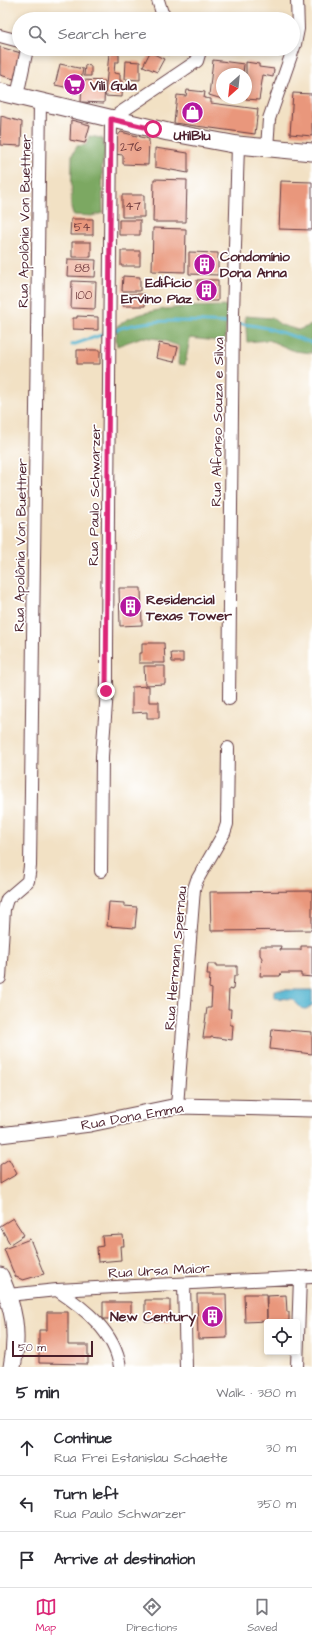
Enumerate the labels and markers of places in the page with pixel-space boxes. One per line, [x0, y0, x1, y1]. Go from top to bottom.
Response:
supermarket icon: Vili Gula [61, 72, 87, 98]
place label: Vili Gula [89, 76, 138, 96]
shop icon: UtilBlu [179, 100, 205, 126]
place label: UtilBlu [173, 126, 211, 146]
place label: Condomínio Dona Anna [220, 247, 290, 283]
building icon: Condomínio Dona Anna [191, 251, 217, 277]
place label: Edifício Ervino Piaz [121, 273, 193, 309]
building icon: Edifício Ervino Piaz [194, 277, 220, 303]
place label: Residencial Texas Tower [145, 590, 232, 626]
building icon: Residencial Texas Tower [117, 594, 143, 620]
building icon: New Century [199, 1303, 225, 1329]
place label: New Century [110, 1307, 196, 1327]

